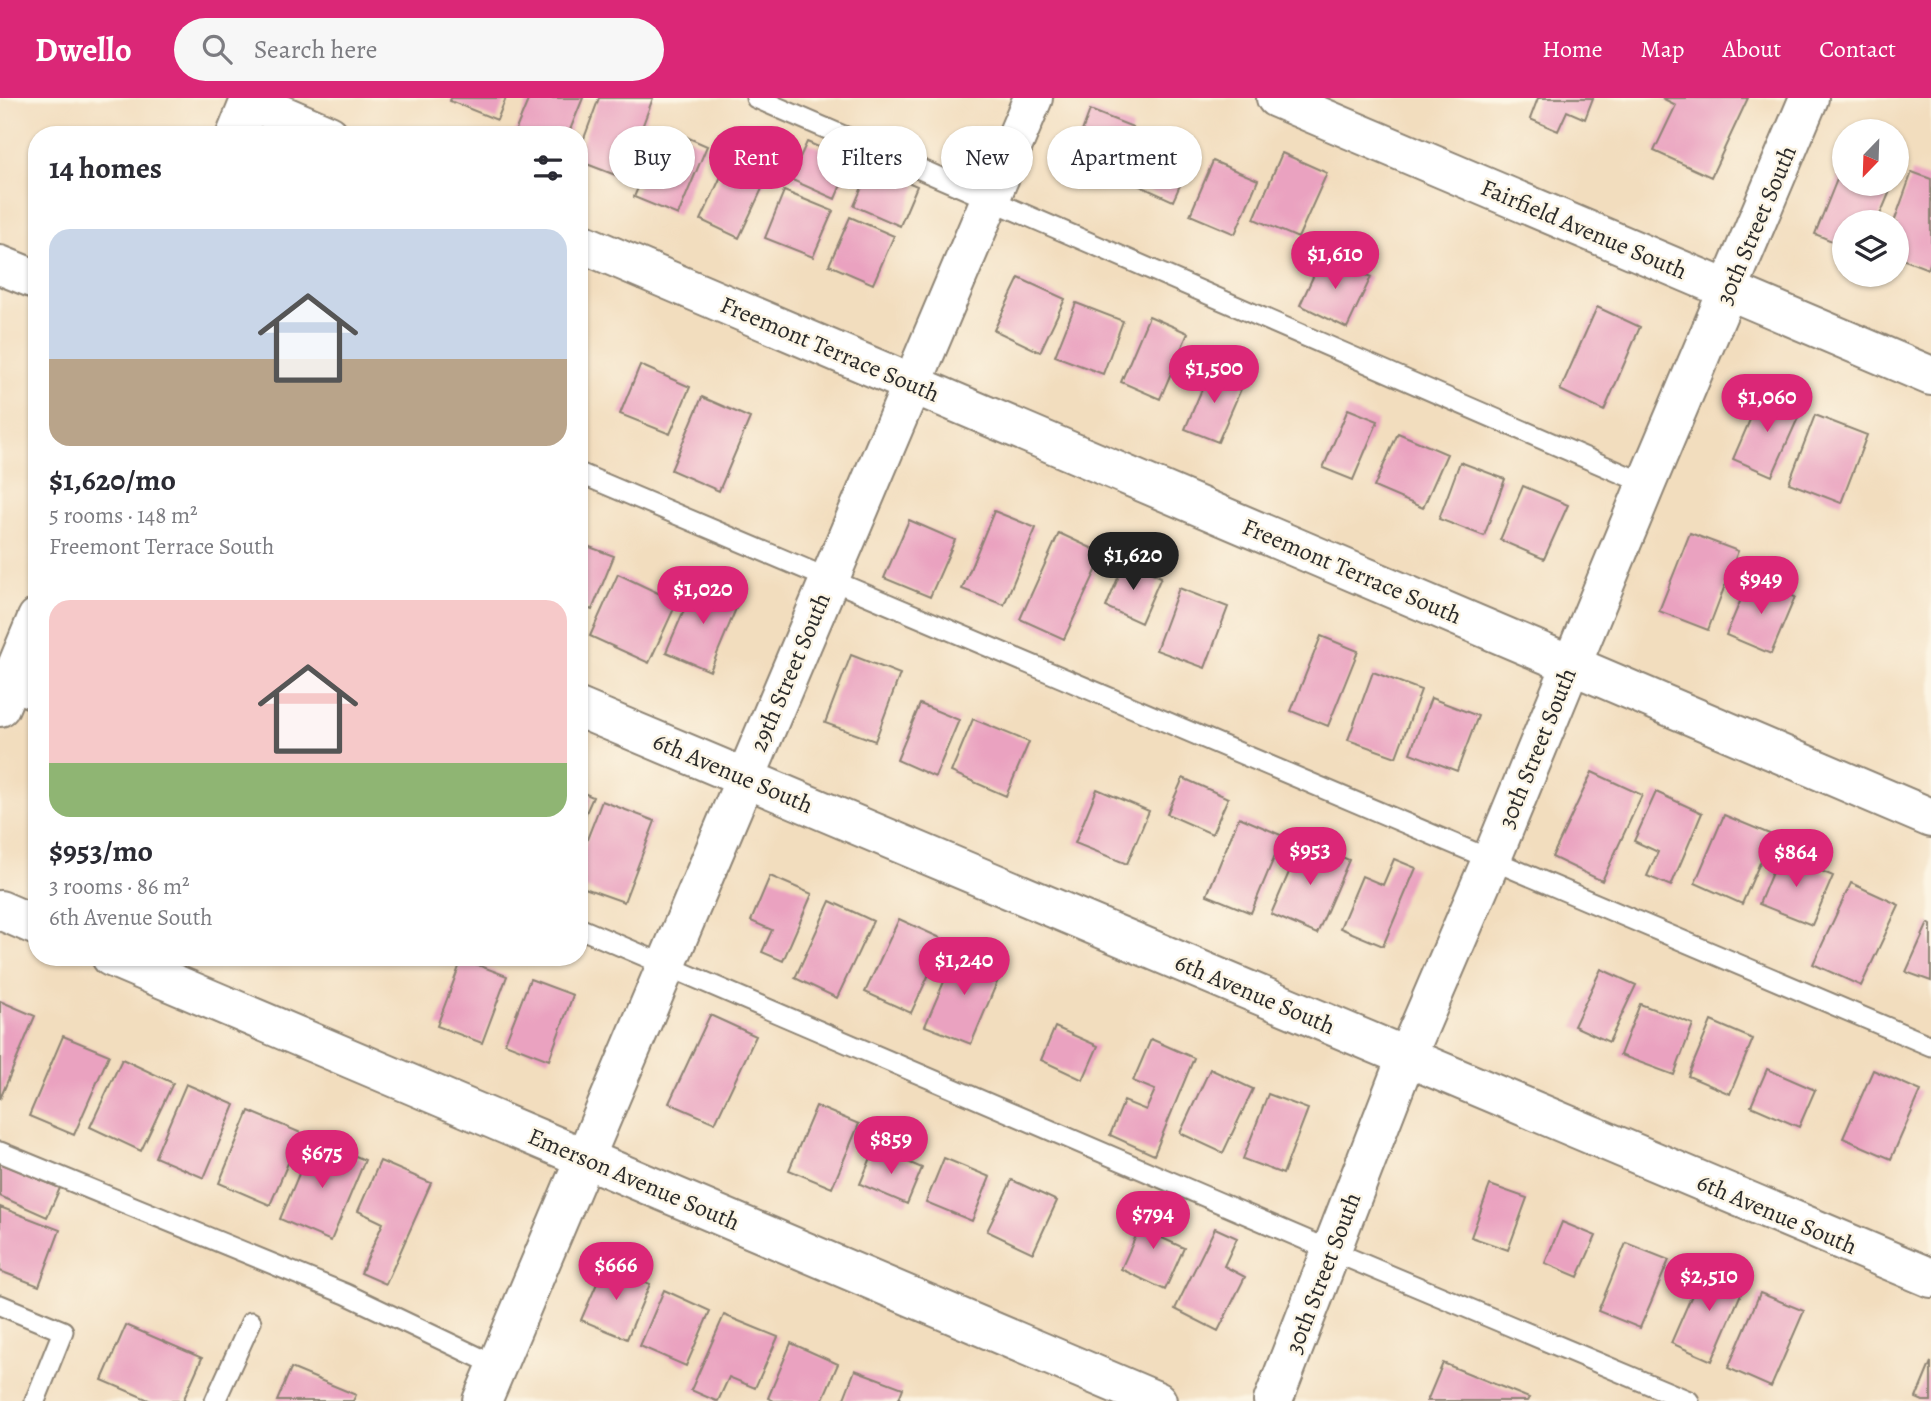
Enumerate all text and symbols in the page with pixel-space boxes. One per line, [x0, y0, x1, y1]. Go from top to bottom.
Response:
search box [174, 18, 664, 81]
text: Dwello [35, 27, 132, 72]
icon: search [198, 30, 236, 68]
text: Search here [254, 32, 377, 67]
text: Home [1542, 33, 1603, 65]
text: Map [1641, 33, 1685, 65]
text: About [1723, 33, 1781, 65]
text: Contact [1819, 33, 1896, 65]
north arrow [1832, 119, 1909, 196]
map controls [1832, 119, 1909, 287]
chip: Buy [609, 126, 695, 189]
chip: Rent [709, 126, 803, 189]
chip: Filters [817, 126, 927, 189]
chip: New [941, 126, 1033, 189]
chip: Apartment [1047, 126, 1202, 189]
street label: 30th Street South [1708, 140, 1804, 309]
text: 14 homes [49, 148, 162, 188]
icon: filters [529, 149, 567, 187]
street label: Fairfield Avenue South [1476, 171, 1692, 287]
button: layers [1832, 210, 1909, 287]
pin: $1,610 [1278, 232, 1392, 291]
text: $1,610 [1307, 238, 1363, 269]
icon: home [245, 275, 371, 401]
street label: Freemont Terrace South [716, 288, 945, 410]
pin: $1,500 [1157, 345, 1271, 405]
text: $1,500 [1185, 352, 1243, 383]
pin: $1,060 [1710, 374, 1824, 434]
text: $1,060 [1737, 381, 1797, 412]
text: $1,620/mo [49, 460, 176, 500]
text: 5 rooms · 148 m² [49, 500, 198, 531]
street label: Freemont Terrace South [1238, 510, 1467, 632]
text: Freemont Terrace South [49, 531, 274, 562]
pin: $1,620 [1076, 532, 1190, 592]
text: $1,620 [1104, 539, 1162, 570]
pin: $949 [1720, 556, 1802, 616]
text: $949 [1740, 563, 1782, 594]
pin: $1,020 [646, 566, 760, 626]
text: $1,020 [673, 573, 733, 604]
street label: 29th Street South [742, 588, 838, 756]
icon: home [245, 646, 371, 772]
street label: 30th Street South [1490, 663, 1584, 833]
street label: 6th Avenue South [648, 725, 818, 821]
pin: $953 [1269, 828, 1351, 887]
pin: $864 [1755, 830, 1837, 889]
text: $953/mo [49, 831, 153, 871]
text: $953 [1289, 834, 1331, 865]
text: $864 [1774, 836, 1818, 867]
text: 3 rooms · 86 m² [49, 871, 190, 902]
text: 6th Avenue South [49, 902, 213, 933]
pin: $1,240 [907, 937, 1021, 997]
text: $1,240 [935, 944, 993, 975]
street label: 6th Avenue South [1170, 946, 1340, 1042]
pin: $859 [850, 1116, 932, 1176]
street label: Emerson Avenue South [523, 1120, 745, 1238]
text: $859 [870, 1123, 912, 1154]
pin: $675 [281, 1130, 363, 1190]
text: $675 [301, 1137, 343, 1168]
street label: 6th Avenue South [1692, 1166, 1862, 1262]
street label: 30th Street South [1278, 1188, 1368, 1358]
pin: $794 [1112, 1192, 1194, 1251]
text: $794 [1132, 1198, 1174, 1229]
pin: $666 [575, 1242, 657, 1302]
text: $666 [595, 1249, 637, 1280]
pin: $2,510 [1652, 1254, 1766, 1313]
text: $2,510 [1680, 1260, 1738, 1291]

